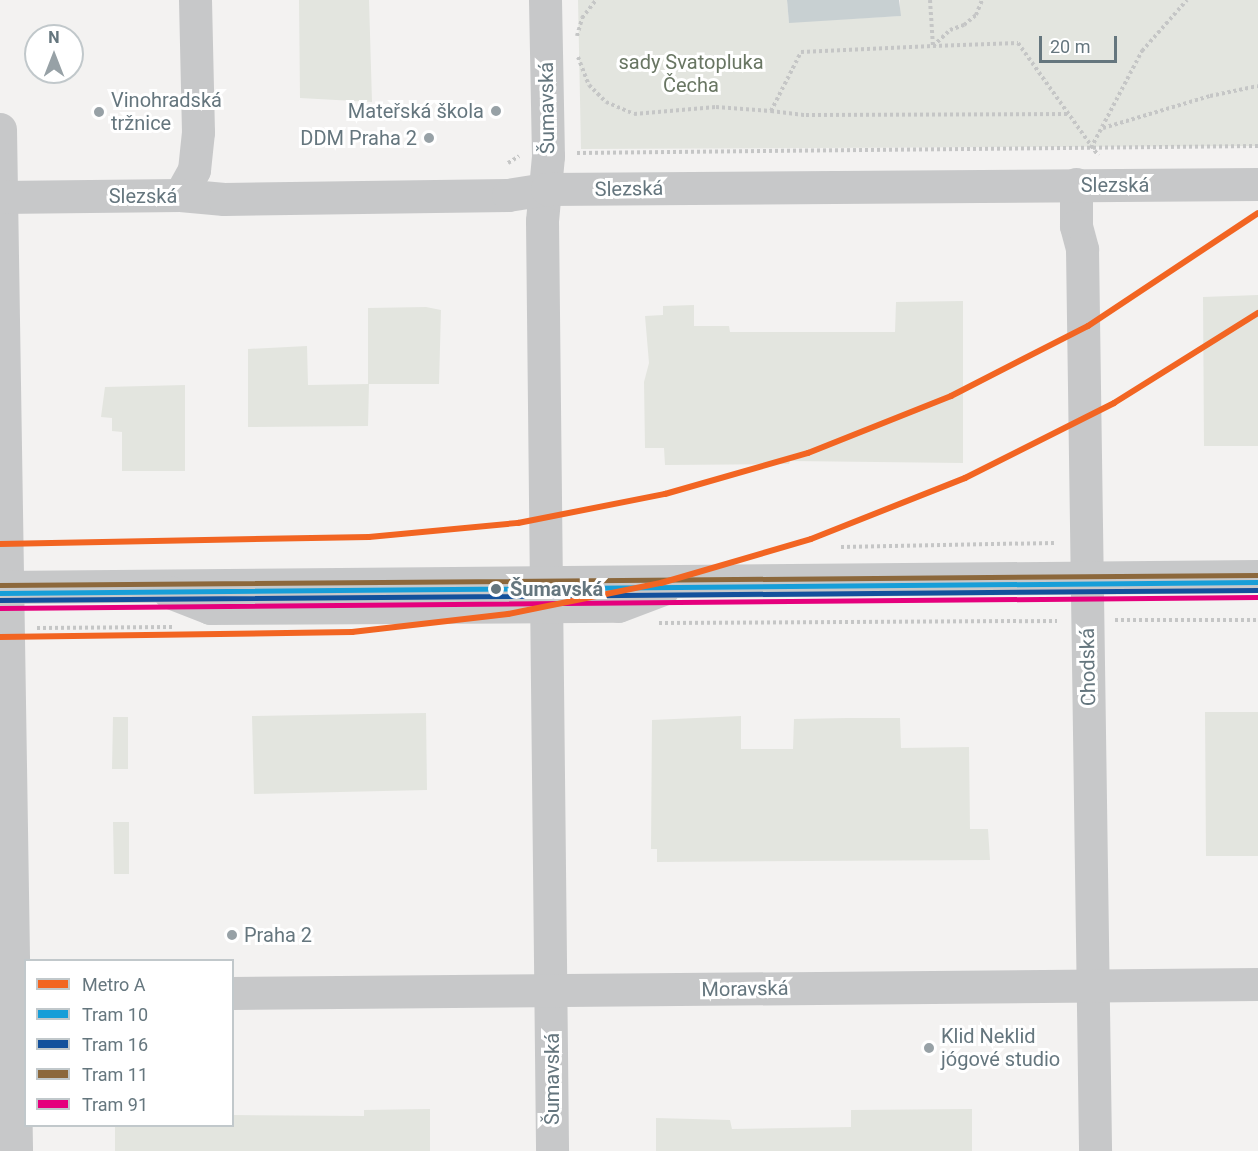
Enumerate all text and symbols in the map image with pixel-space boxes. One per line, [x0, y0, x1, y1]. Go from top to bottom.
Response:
north arrow [24, 24, 84, 84]
scale bar [1042, 24, 1120, 62]
text: N [48, 28, 60, 47]
text: 20 m [1050, 36, 1090, 57]
park label: sady Svatopluka Čecha [618, 50, 764, 97]
street label: Šumavská [534, 62, 560, 154]
place label: Vinohradská tržnice [111, 88, 222, 135]
place label: Mateřská škola [348, 99, 484, 123]
marker: Mateřská škola [489, 104, 503, 118]
marker: Vinohradská tržnice [92, 105, 106, 119]
place label: DDM Praha 2 [300, 126, 417, 150]
marker: DDM Praha 2 [422, 131, 436, 145]
street label: Slezská [1081, 173, 1149, 197]
street label: Slezská [594, 176, 664, 202]
street label: Slezská [109, 184, 177, 208]
place label: Šumavská [510, 577, 603, 601]
marker: Šumavská [487, 580, 505, 598]
street label: Chodská [1075, 628, 1101, 706]
place label: Praha 2 [244, 923, 312, 947]
marker: Praha 2 [225, 928, 239, 942]
legend [24, 959, 234, 1127]
text: Metro A [82, 974, 146, 995]
street label: Moravská [701, 976, 789, 1002]
text: Tram 10 [82, 1004, 148, 1025]
place label: Klid Neklid jógové studio [941, 1024, 1060, 1071]
street label: Šumavská [540, 1033, 564, 1125]
text: Tram 16 [82, 1034, 148, 1055]
marker: Klid Neklid jógové studio [922, 1041, 936, 1055]
text: Tram 11 [82, 1064, 148, 1085]
text: Tram 91 [82, 1094, 148, 1115]

